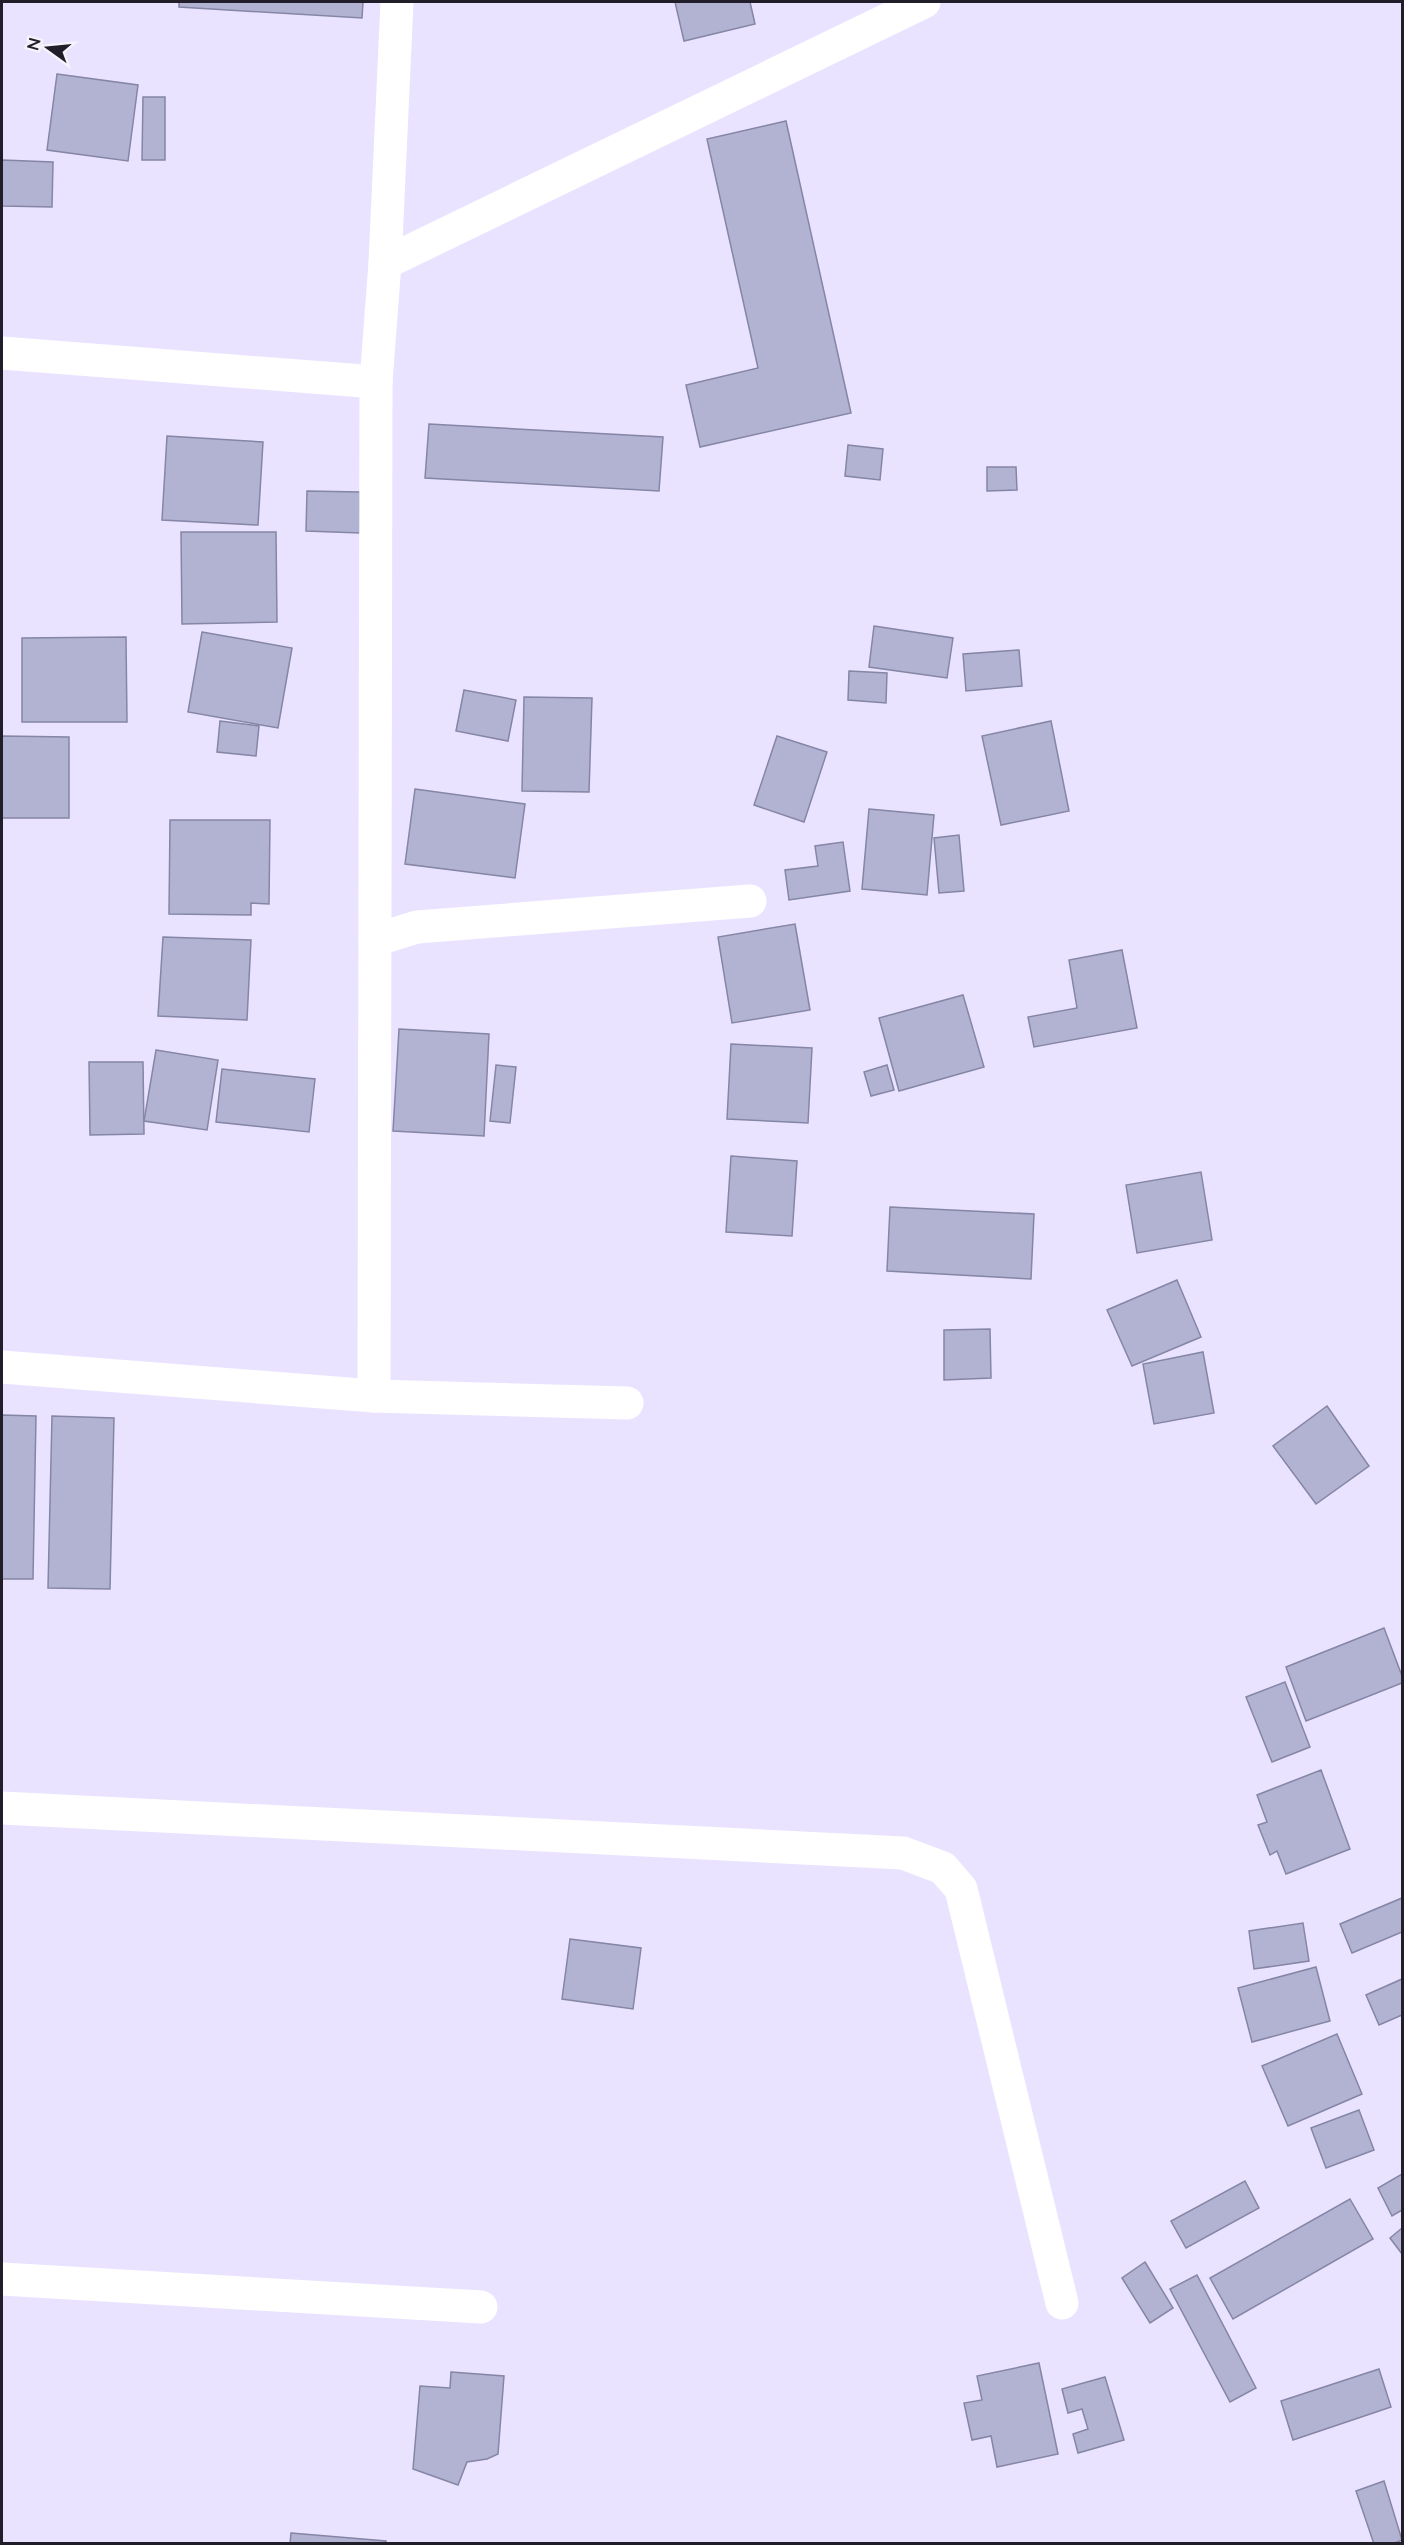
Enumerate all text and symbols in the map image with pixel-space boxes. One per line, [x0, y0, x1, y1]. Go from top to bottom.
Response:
north arrow [18, 18, 78, 78]
text: N [22, 36, 44, 52]

